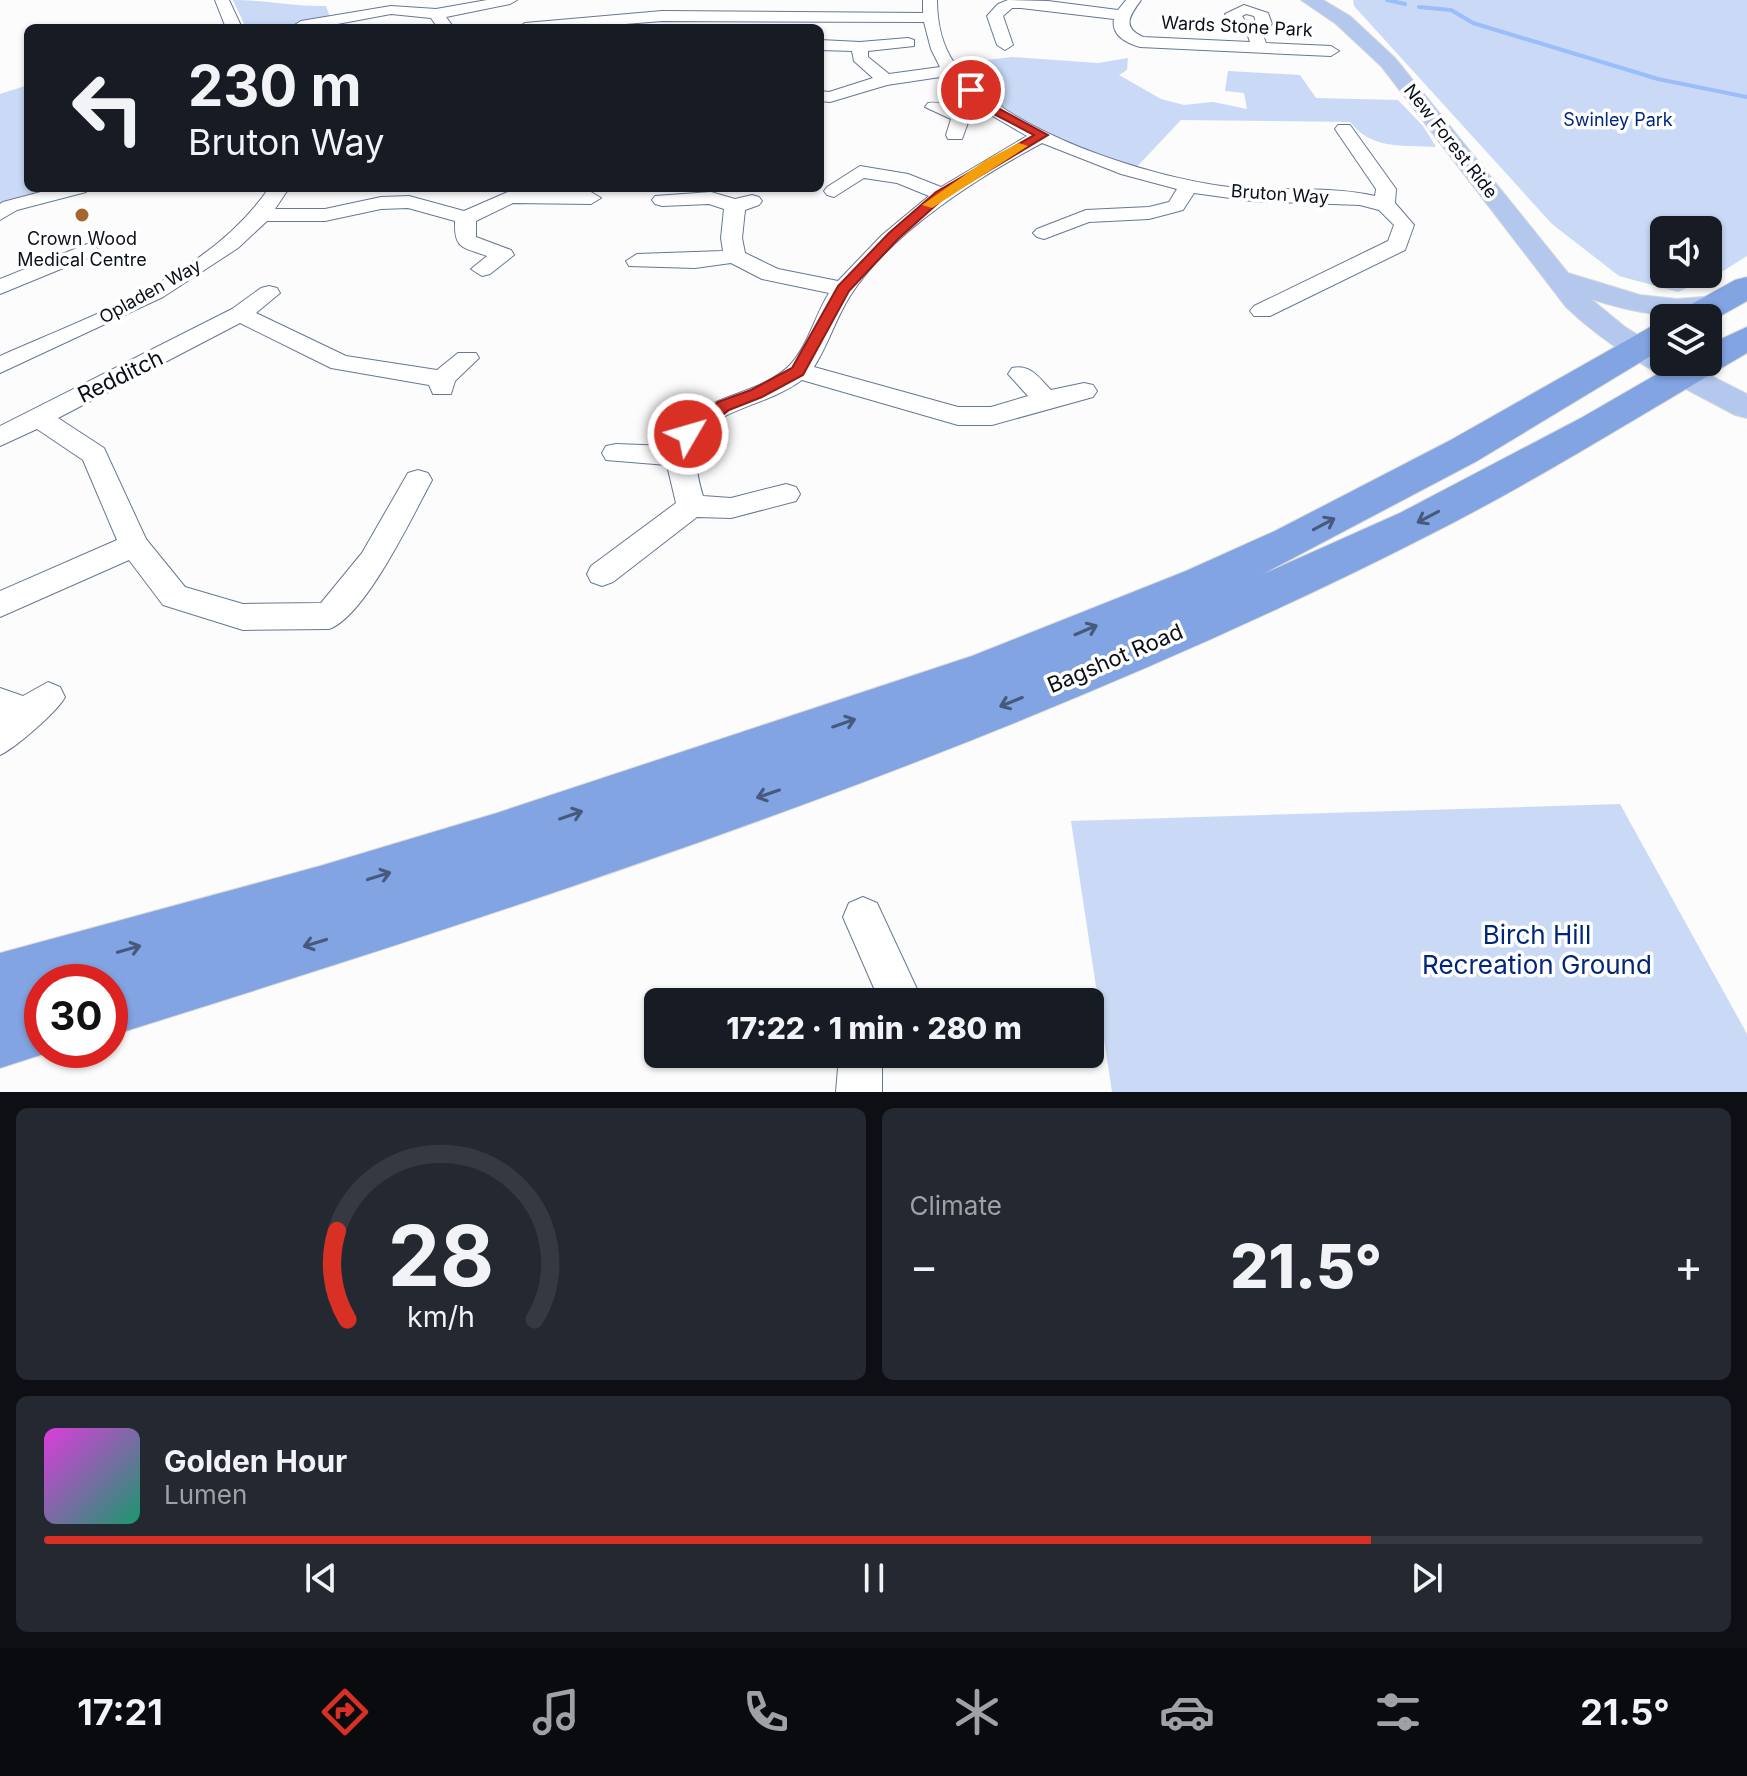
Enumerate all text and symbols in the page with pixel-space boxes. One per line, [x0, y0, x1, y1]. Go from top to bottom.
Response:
street label: Wards Stone Park [1161, 12, 1313, 40]
text: 230 m [188, 52, 362, 120]
icon: left [56, 56, 160, 160]
pin [937, 56, 1005, 124]
icon: arrive [949, 68, 993, 112]
street label: New Forest Ride [1400, 80, 1502, 202]
park label: Swinley Park [1563, 109, 1673, 130]
text: Bruton Way [188, 120, 384, 164]
street label: Bruton Way [1230, 180, 1330, 208]
marker: Crown Wood Medical Centre [73, 206, 91, 224]
map controls [1650, 216, 1722, 376]
button: sound [1650, 216, 1722, 288]
place label: Crown Wood Medical Centre [17, 228, 147, 270]
street label: Opladen Way [95, 254, 205, 328]
button: layers [1650, 304, 1722, 376]
street label: Redditch [73, 344, 167, 408]
position arrow [646, 392, 730, 476]
one-way arrow [1417, 509, 1440, 525]
one-way arrow [1311, 516, 1335, 531]
street label: Bagshot Road [1043, 618, 1187, 698]
one-way arrow [1073, 621, 1098, 636]
one-way arrow [999, 695, 1024, 710]
one-way arrow [831, 714, 856, 729]
one-way arrow [756, 787, 781, 802]
one-way arrow [558, 807, 583, 822]
one-way arrow [366, 868, 391, 883]
park label: Birch Hill Recreation Ground [1422, 919, 1652, 980]
one-way arrow [303, 937, 328, 951]
one-way arrow [116, 941, 142, 956]
speed limit sign: 30 [24, 964, 128, 1068]
text: 17:22 · 1 min · 280 m [726, 1010, 1022, 1046]
text: Climate [910, 1190, 1002, 1221]
text: 28 [387, 1205, 494, 1306]
text: 21.5° [1230, 1230, 1382, 1302]
text: − [910, 1239, 939, 1293]
text: + [1674, 1239, 1703, 1293]
text: km/h [407, 1299, 475, 1334]
text: Golden Hour [164, 1443, 347, 1479]
text: Lumen [164, 1479, 247, 1510]
icon: previous [299, 1556, 343, 1600]
icon: pause [852, 1556, 896, 1600]
icon: next [1405, 1556, 1449, 1600]
icon: directions [317, 1684, 373, 1740]
icon: music [528, 1684, 584, 1740]
icon: phone [738, 1684, 794, 1740]
icon: climate [949, 1684, 1005, 1740]
icon: car [1159, 1684, 1215, 1740]
icon: filters [1370, 1684, 1426, 1740]
text: 17:21 [77, 1690, 163, 1734]
text: 21.5° [1580, 1690, 1670, 1734]

